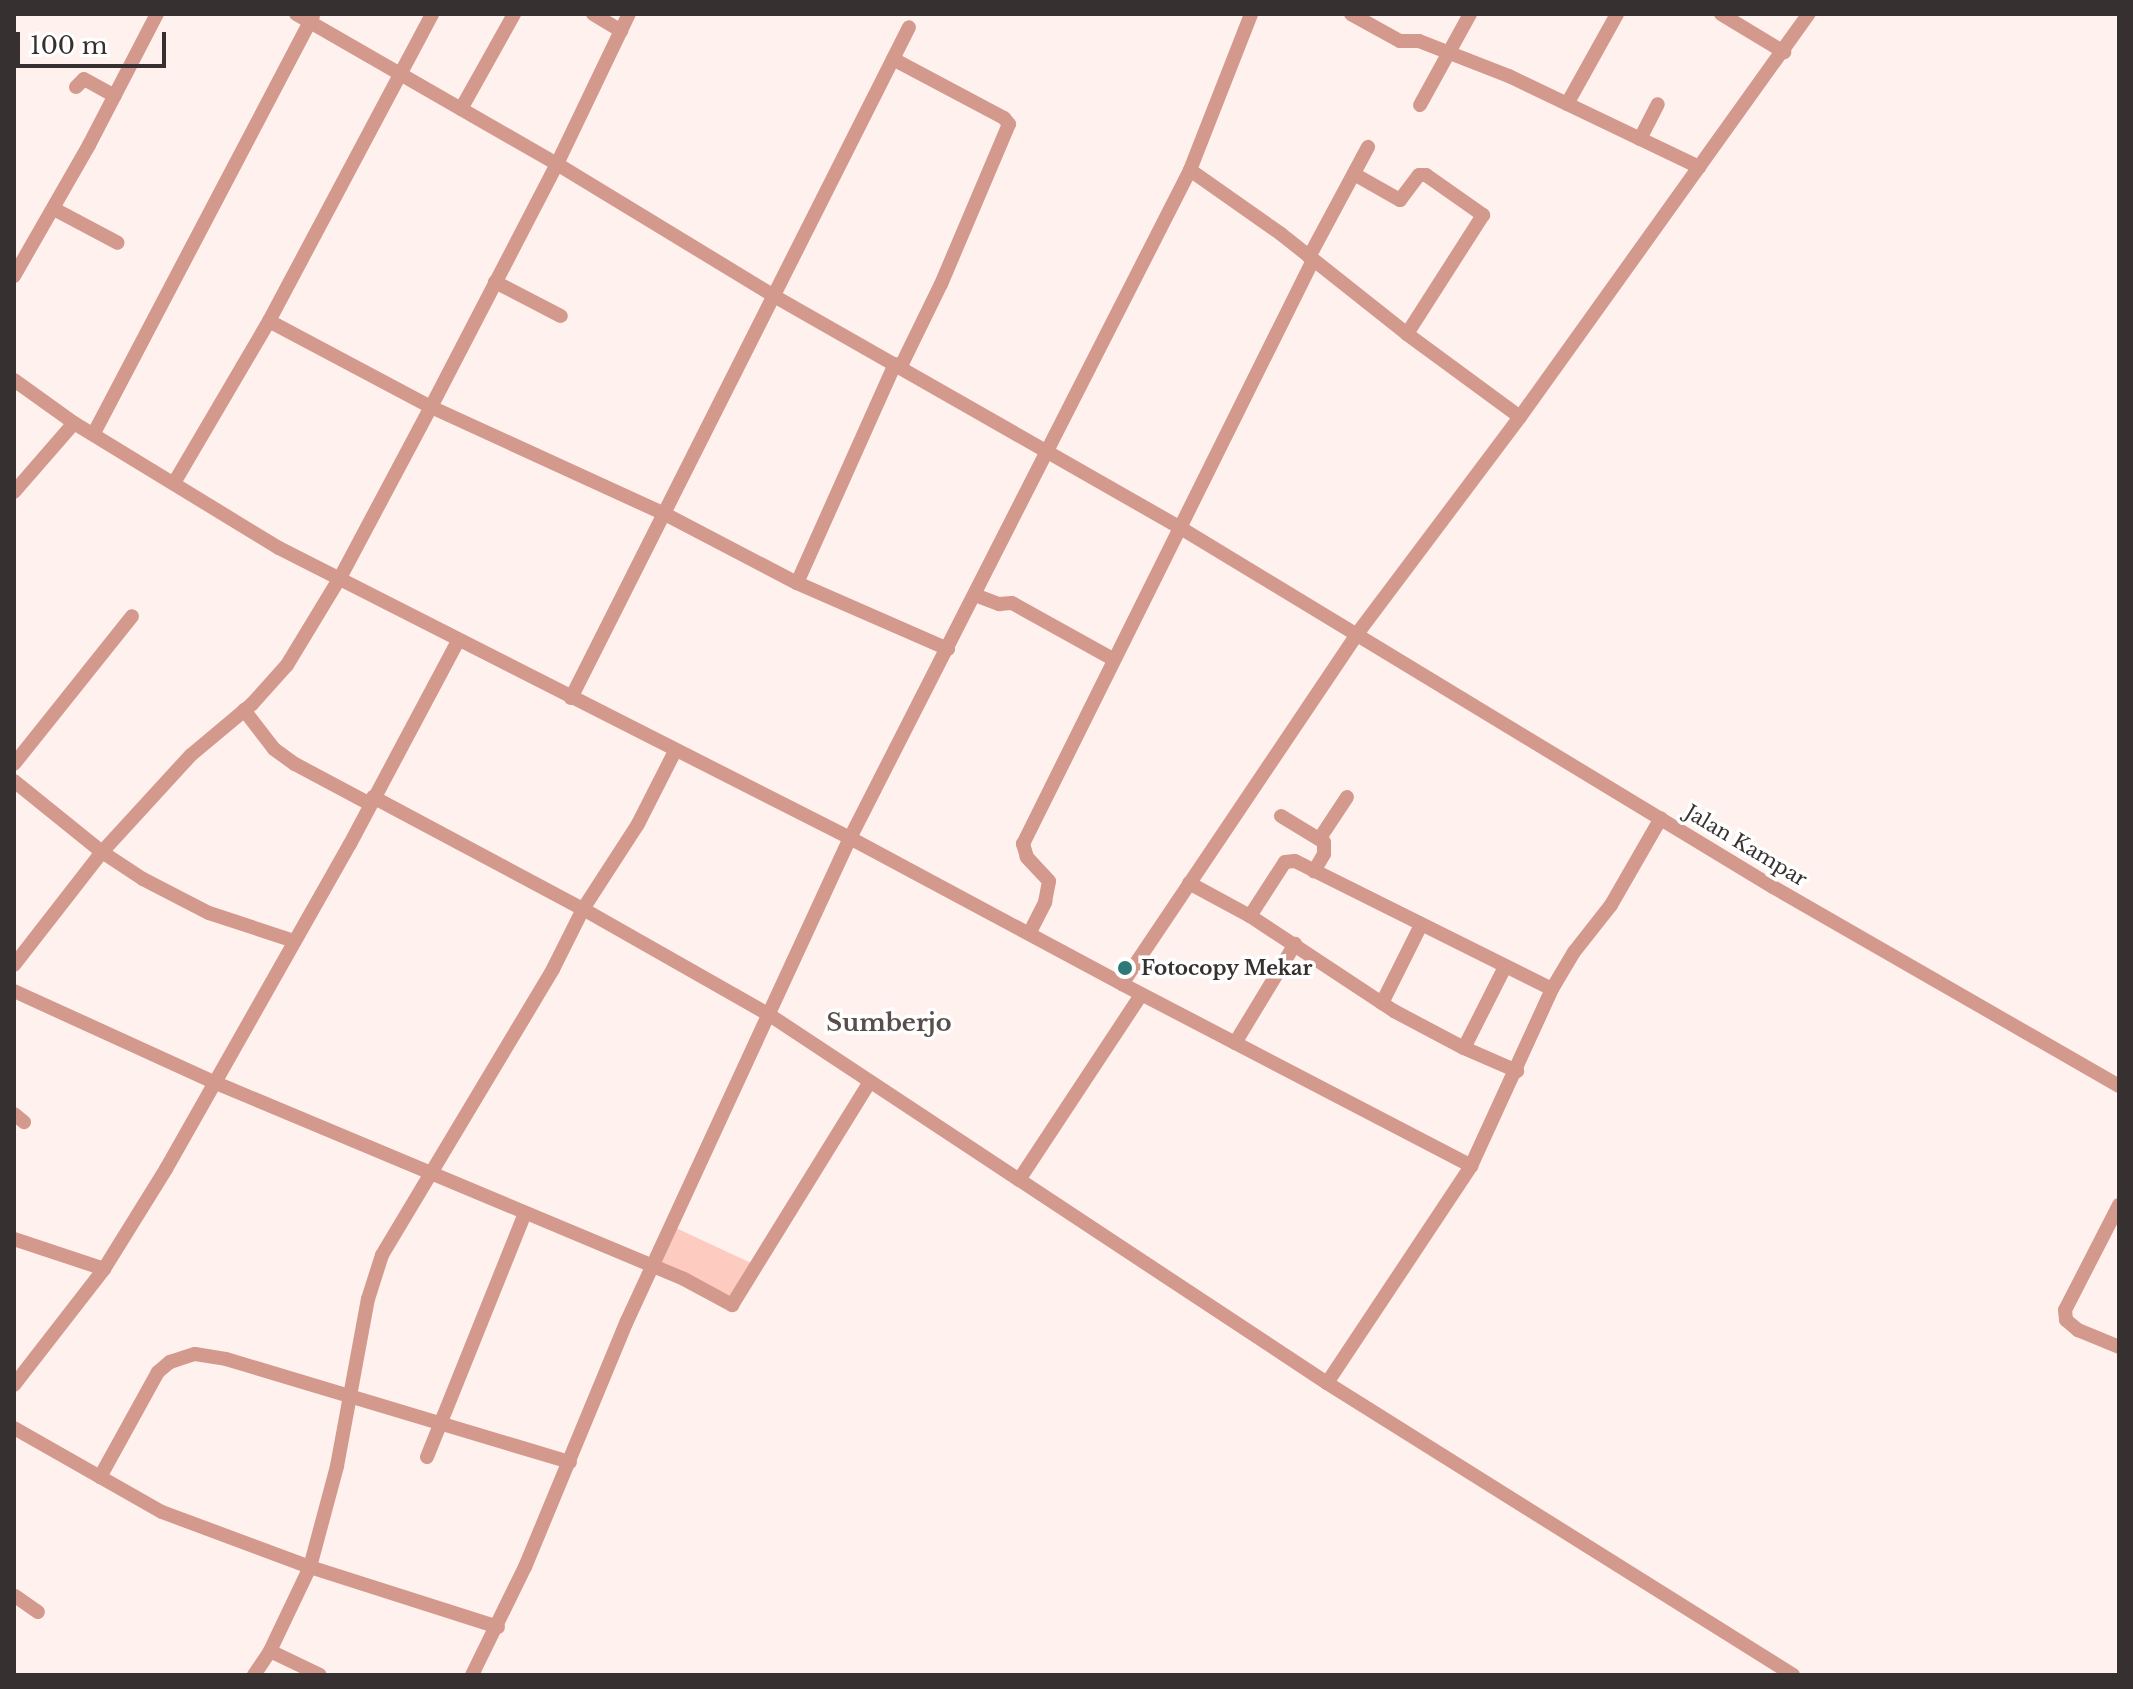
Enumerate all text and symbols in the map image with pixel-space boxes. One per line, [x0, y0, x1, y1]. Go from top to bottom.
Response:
scale bar [20, 16, 170, 66]
text: 100 m [30, 31, 108, 60]
street label: Jalan Kampar [1681, 800, 1811, 892]
place label: Fotocopy Mekar [1141, 956, 1313, 980]
marker: Fotocopy Mekar [1116, 959, 1134, 977]
district label: Sumberjo [826, 1009, 952, 1037]

